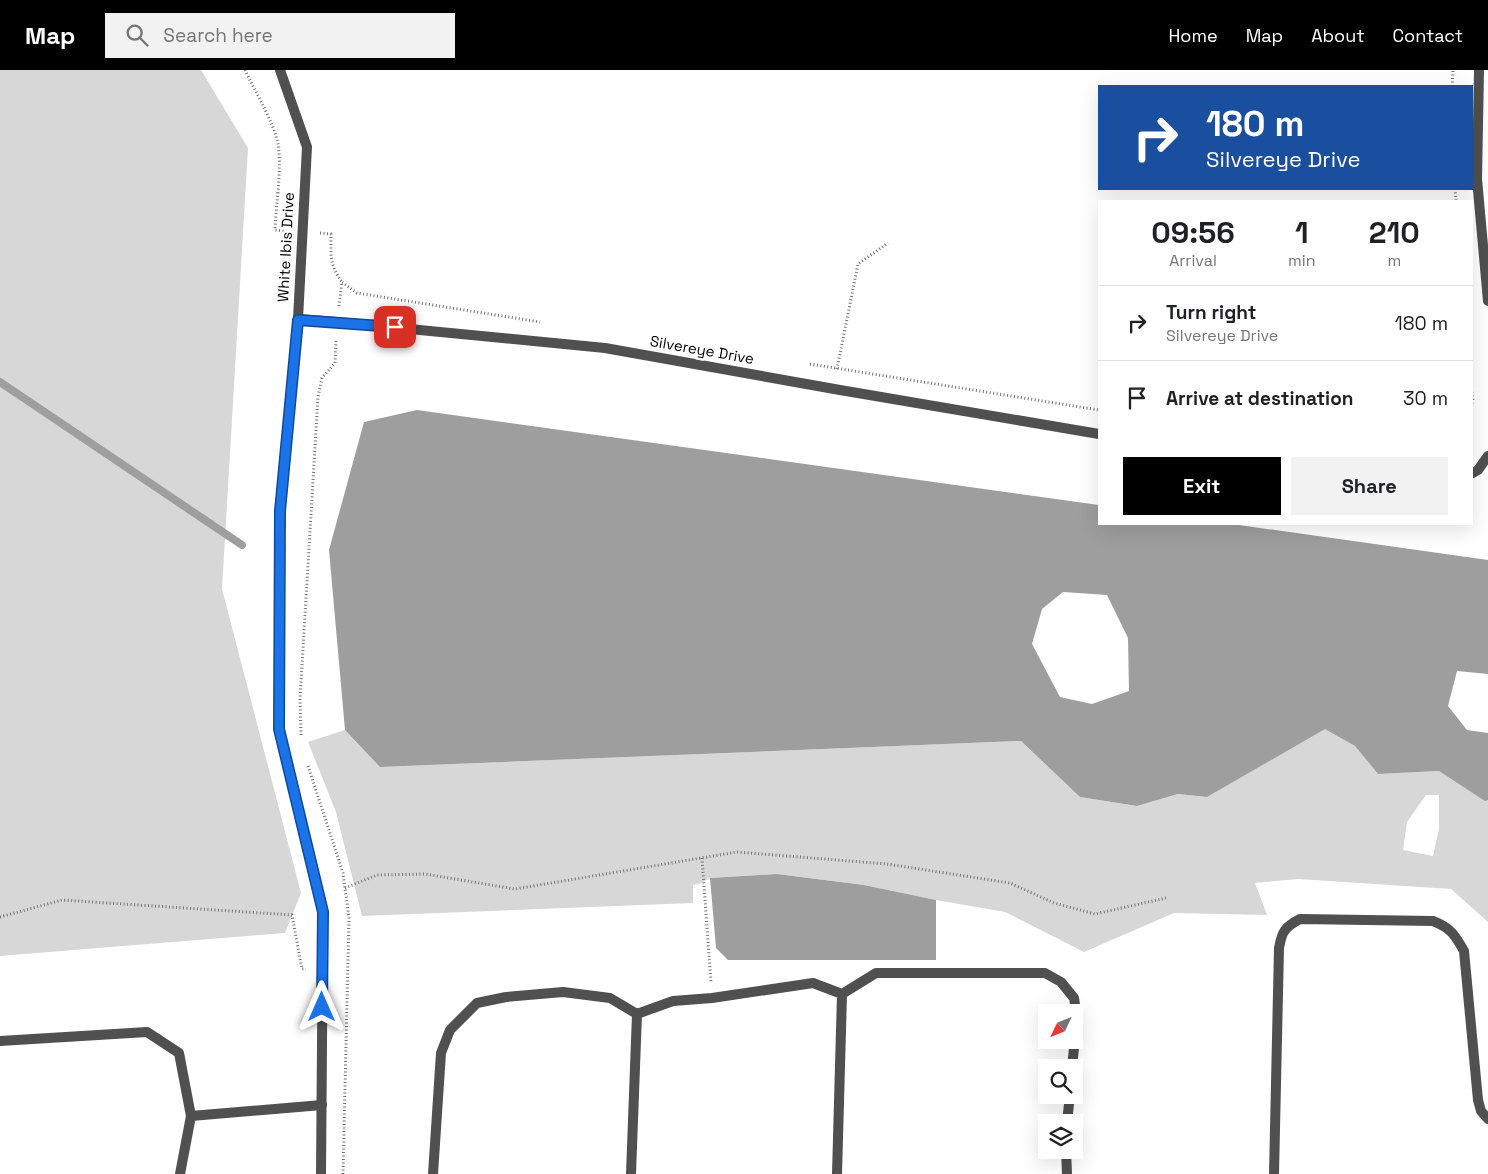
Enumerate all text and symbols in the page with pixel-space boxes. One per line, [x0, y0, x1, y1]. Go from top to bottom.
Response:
search box [105, 13, 455, 58]
text: Map [25, 20, 75, 51]
icon: search [123, 21, 151, 49]
text: Search here [163, 23, 273, 48]
text: Home [1169, 24, 1218, 47]
text: Map [1246, 24, 1283, 47]
text: About [1311, 24, 1365, 47]
text: Contact [1393, 24, 1463, 47]
text: 180 m [1206, 102, 1304, 146]
icon: right [1123, 105, 1188, 170]
text: Silvereye Drive [1206, 145, 1360, 173]
street label: White Ibis Drive [273, 191, 298, 302]
text: 09:56 [1151, 213, 1235, 252]
text: 1 [1295, 213, 1309, 252]
text: 210 [1369, 213, 1420, 252]
text: Arrival [1169, 250, 1217, 271]
text: min [1288, 250, 1316, 271]
text: m [1387, 250, 1401, 271]
text: Turn right [1166, 300, 1256, 325]
pin [374, 306, 416, 348]
icon: right [1123, 309, 1151, 337]
text: 180 m [1395, 311, 1448, 336]
icon: arrive [381, 313, 409, 341]
text: Silvereye Drive [1166, 325, 1278, 346]
street label: Silvereye Drive [649, 331, 756, 368]
icon: arrive [1123, 384, 1151, 412]
text: Arrive at destination [1166, 386, 1354, 411]
text: 30 m [1403, 386, 1448, 411]
button: Exit [1123, 457, 1281, 515]
button: Share [1291, 457, 1448, 515]
position arrow [295, 980, 347, 1032]
north arrow [1038, 1004, 1082, 1049]
map controls [1038, 1004, 1083, 1159]
button: search [1038, 1059, 1083, 1104]
button: layers [1038, 1114, 1083, 1159]

